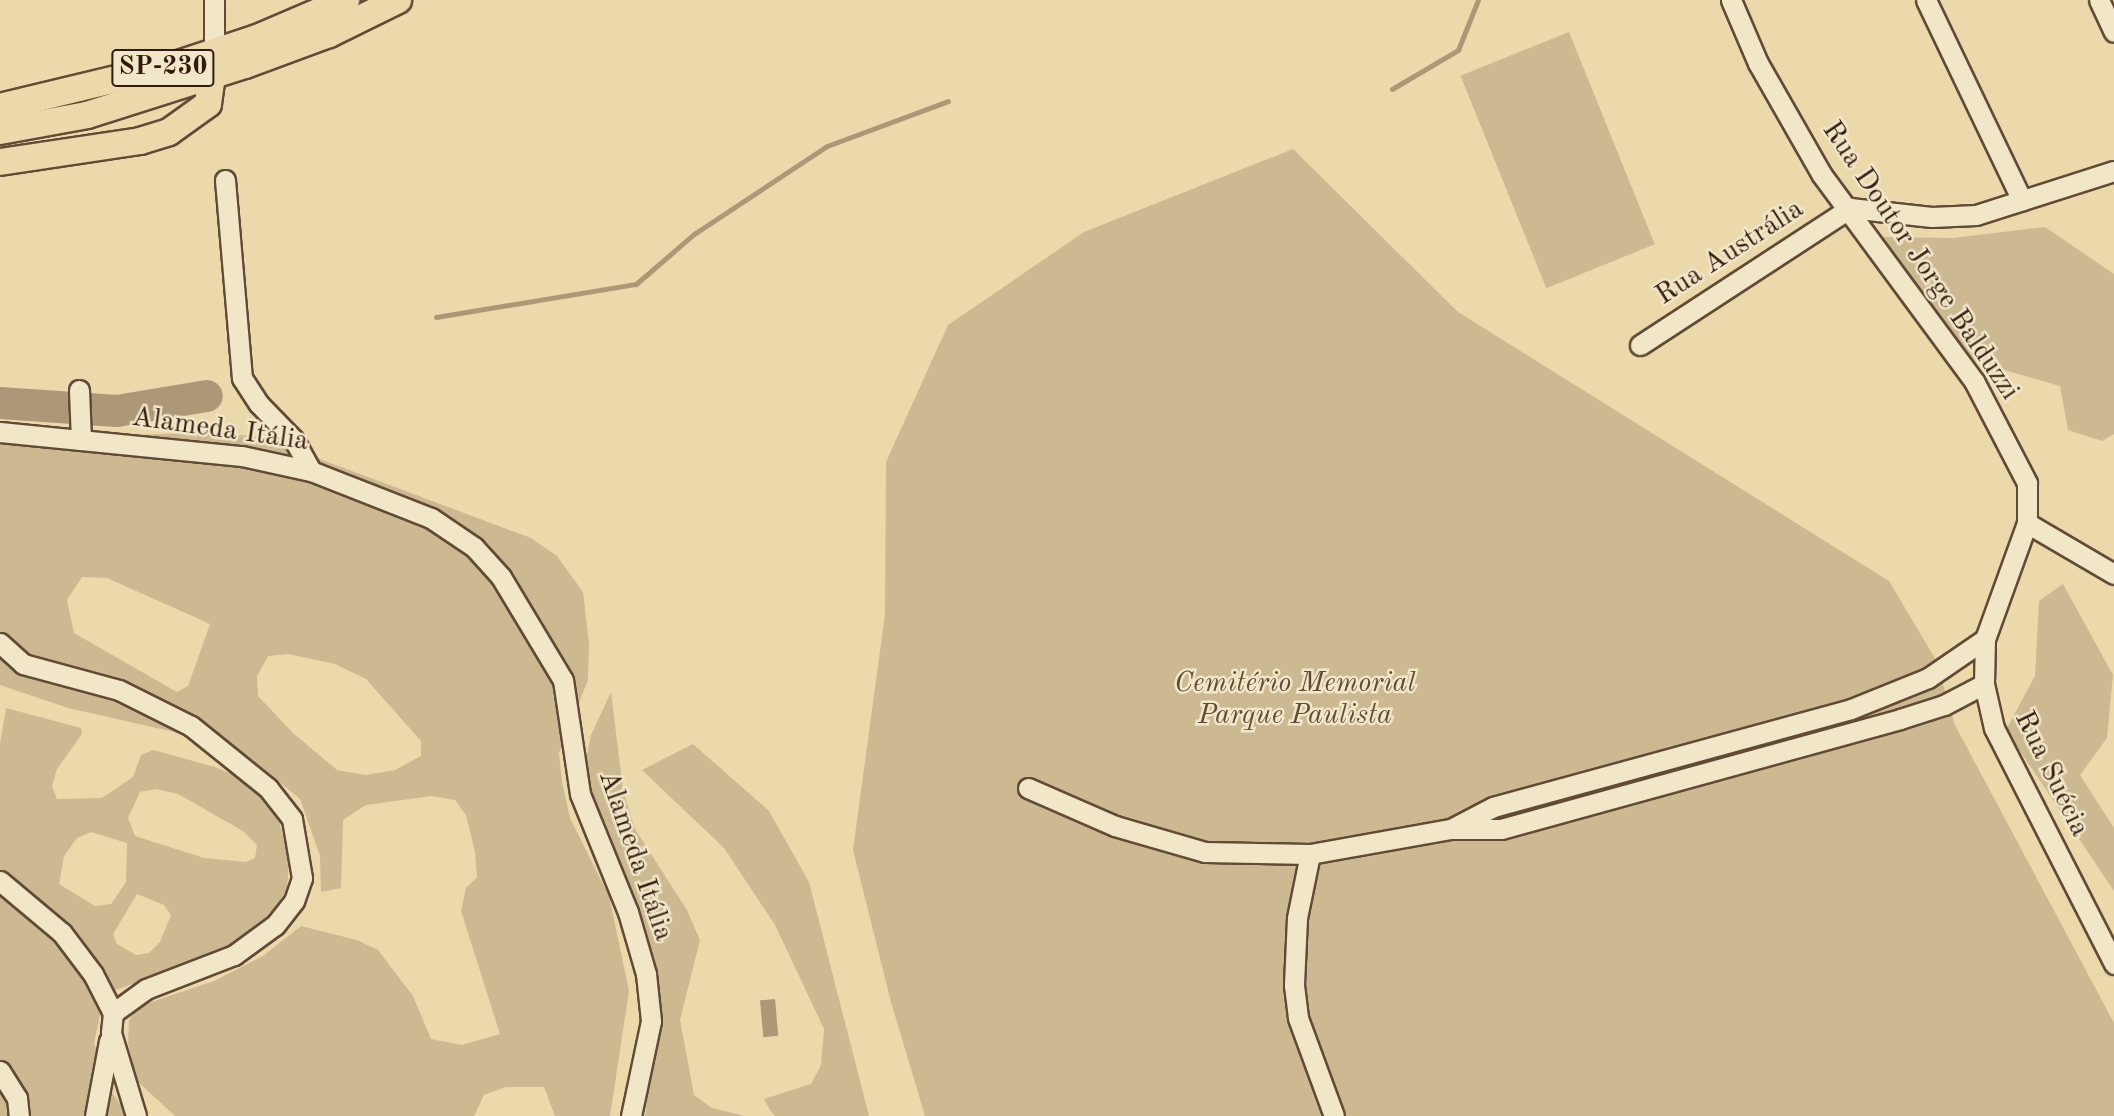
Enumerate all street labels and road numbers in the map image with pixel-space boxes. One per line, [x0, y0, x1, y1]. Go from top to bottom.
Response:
road number: SP-230 [110, 45, 216, 90]
street label: Rua Doutor Jorge Balduzzi [1814, 115, 2026, 407]
street label: Rua Austrália [1650, 193, 1810, 313]
street label: Alameda Itália [130, 401, 310, 459]
street label: Rua Suécia [2006, 706, 2096, 842]
street label: Alameda Itália [590, 766, 680, 946]

